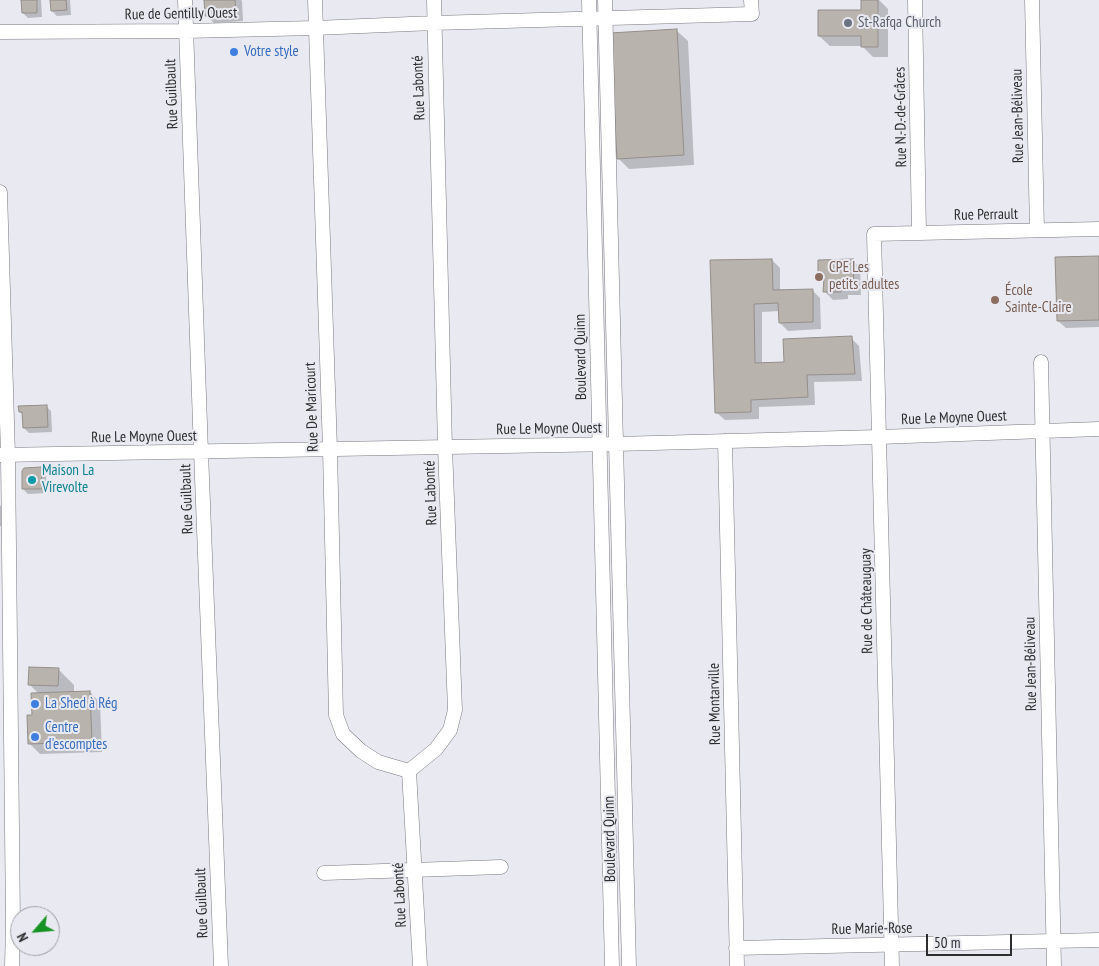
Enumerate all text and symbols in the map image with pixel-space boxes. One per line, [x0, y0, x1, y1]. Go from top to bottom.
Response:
street label: Rue de Gentilly Ouest [125, 4, 237, 24]
place label: St-Rafqa Church [858, 14, 941, 32]
marker: St-Rafqa Church [842, 17, 854, 29]
place label: Votre style [244, 43, 299, 61]
marker: Votre style [228, 46, 240, 58]
street label: Rue Labonté [409, 55, 429, 121]
street label: Rue Guilbault [162, 59, 182, 129]
street label: Rue N.-D.-de-Grâces [891, 67, 911, 167]
street label: Rue Jean-Béliveau [1008, 69, 1028, 163]
street label: Rue Perrault [954, 205, 1018, 225]
place label: CPE Les petits adultes [829, 259, 899, 294]
marker: CPE Les petits adultes [813, 271, 825, 283]
place label: École Sainte-Claire [1005, 282, 1072, 317]
marker: École Sainte-Claire [989, 294, 1001, 306]
street label: Boulevard Quinn [571, 314, 591, 400]
street label: Rue De Maricourt [301, 362, 323, 452]
street label: Rue Le Moyne Ouest [901, 407, 1007, 429]
street label: Rue Le Moyne Ouest [496, 419, 602, 439]
street label: Rue Le Moyne Ouest [91, 427, 197, 447]
street label: Rue Labonté [421, 460, 441, 526]
place label: Maison La Virevolte [42, 462, 94, 497]
street label: Rue Guilbault [177, 464, 197, 534]
marker: Maison La Virevolte [26, 474, 38, 486]
street label: Rue de Châteauguay [857, 548, 877, 654]
street label: Rue Jean-Béliveau [1021, 617, 1041, 711]
street label: Rue Montarville [705, 663, 725, 745]
place label: La Shed à Rég [45, 695, 117, 713]
marker: La Shed à Rég [29, 698, 41, 710]
place label: Centre d'escomptes [45, 719, 107, 754]
marker: Centre d'escomptes [29, 731, 41, 743]
street label: Boulevard Quinn [600, 796, 620, 882]
street label: Rue Labonté [389, 862, 411, 928]
street label: Rue Guilbault [192, 868, 212, 938]
north arrow [10, 906, 60, 956]
street label: Rue Marie-Rose [831, 919, 913, 939]
scale bar [929, 924, 1015, 956]
text: N [13, 930, 32, 945]
text: 50 m [934, 933, 960, 952]

